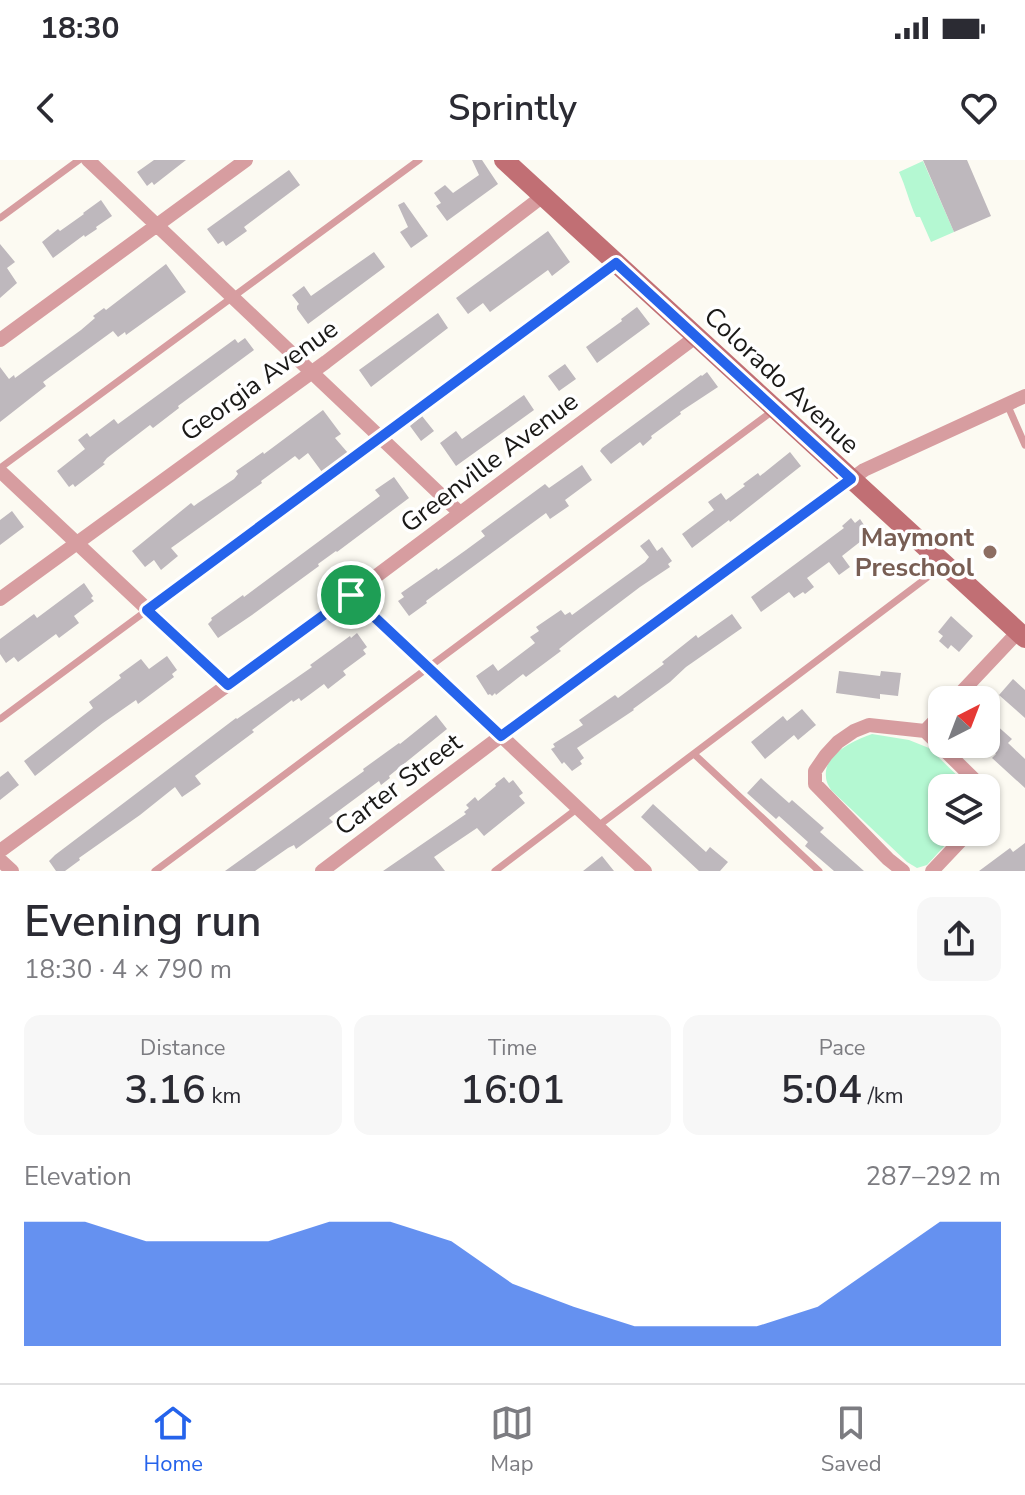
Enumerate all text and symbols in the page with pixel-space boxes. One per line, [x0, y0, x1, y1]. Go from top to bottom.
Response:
text: 18:30 [40, 8, 119, 49]
text: Sprintly [448, 84, 577, 133]
icon: back [24, 86, 68, 130]
icon: heart [957, 86, 1001, 130]
street label: Colorado Avenue [696, 299, 867, 462]
street label: Georgia Avenue [174, 311, 345, 449]
street label: Greenville Avenue [393, 384, 585, 541]
place label: Maymont Preschool [855, 520, 975, 585]
marker: Maymont Preschool [981, 543, 999, 561]
pin [317, 561, 385, 629]
icon: arrive [329, 573, 373, 617]
north arrow [928, 686, 1000, 758]
map controls [928, 686, 1000, 846]
street label: Carter Street [328, 725, 470, 844]
button: layers [928, 774, 1000, 846]
text: Evening run [24, 892, 262, 952]
button: share [917, 897, 1001, 981]
text: 18:30 · 4 × 790 m [24, 952, 232, 987]
text: Distance [140, 1033, 226, 1063]
text: Time [488, 1033, 537, 1063]
text: Pace [819, 1033, 866, 1063]
text: 3.16 [124, 1063, 206, 1117]
text: 16:01 [460, 1063, 565, 1117]
text: 5:04 [781, 1063, 862, 1117]
text: km [206, 1081, 241, 1111]
text: /km [862, 1081, 904, 1111]
text: Elevation [24, 1159, 132, 1194]
text: 287–292 m [865, 1159, 1001, 1194]
tab: Home [143, 1401, 203, 1479]
tab: Map [490, 1401, 534, 1479]
tab: Saved [821, 1401, 882, 1479]

